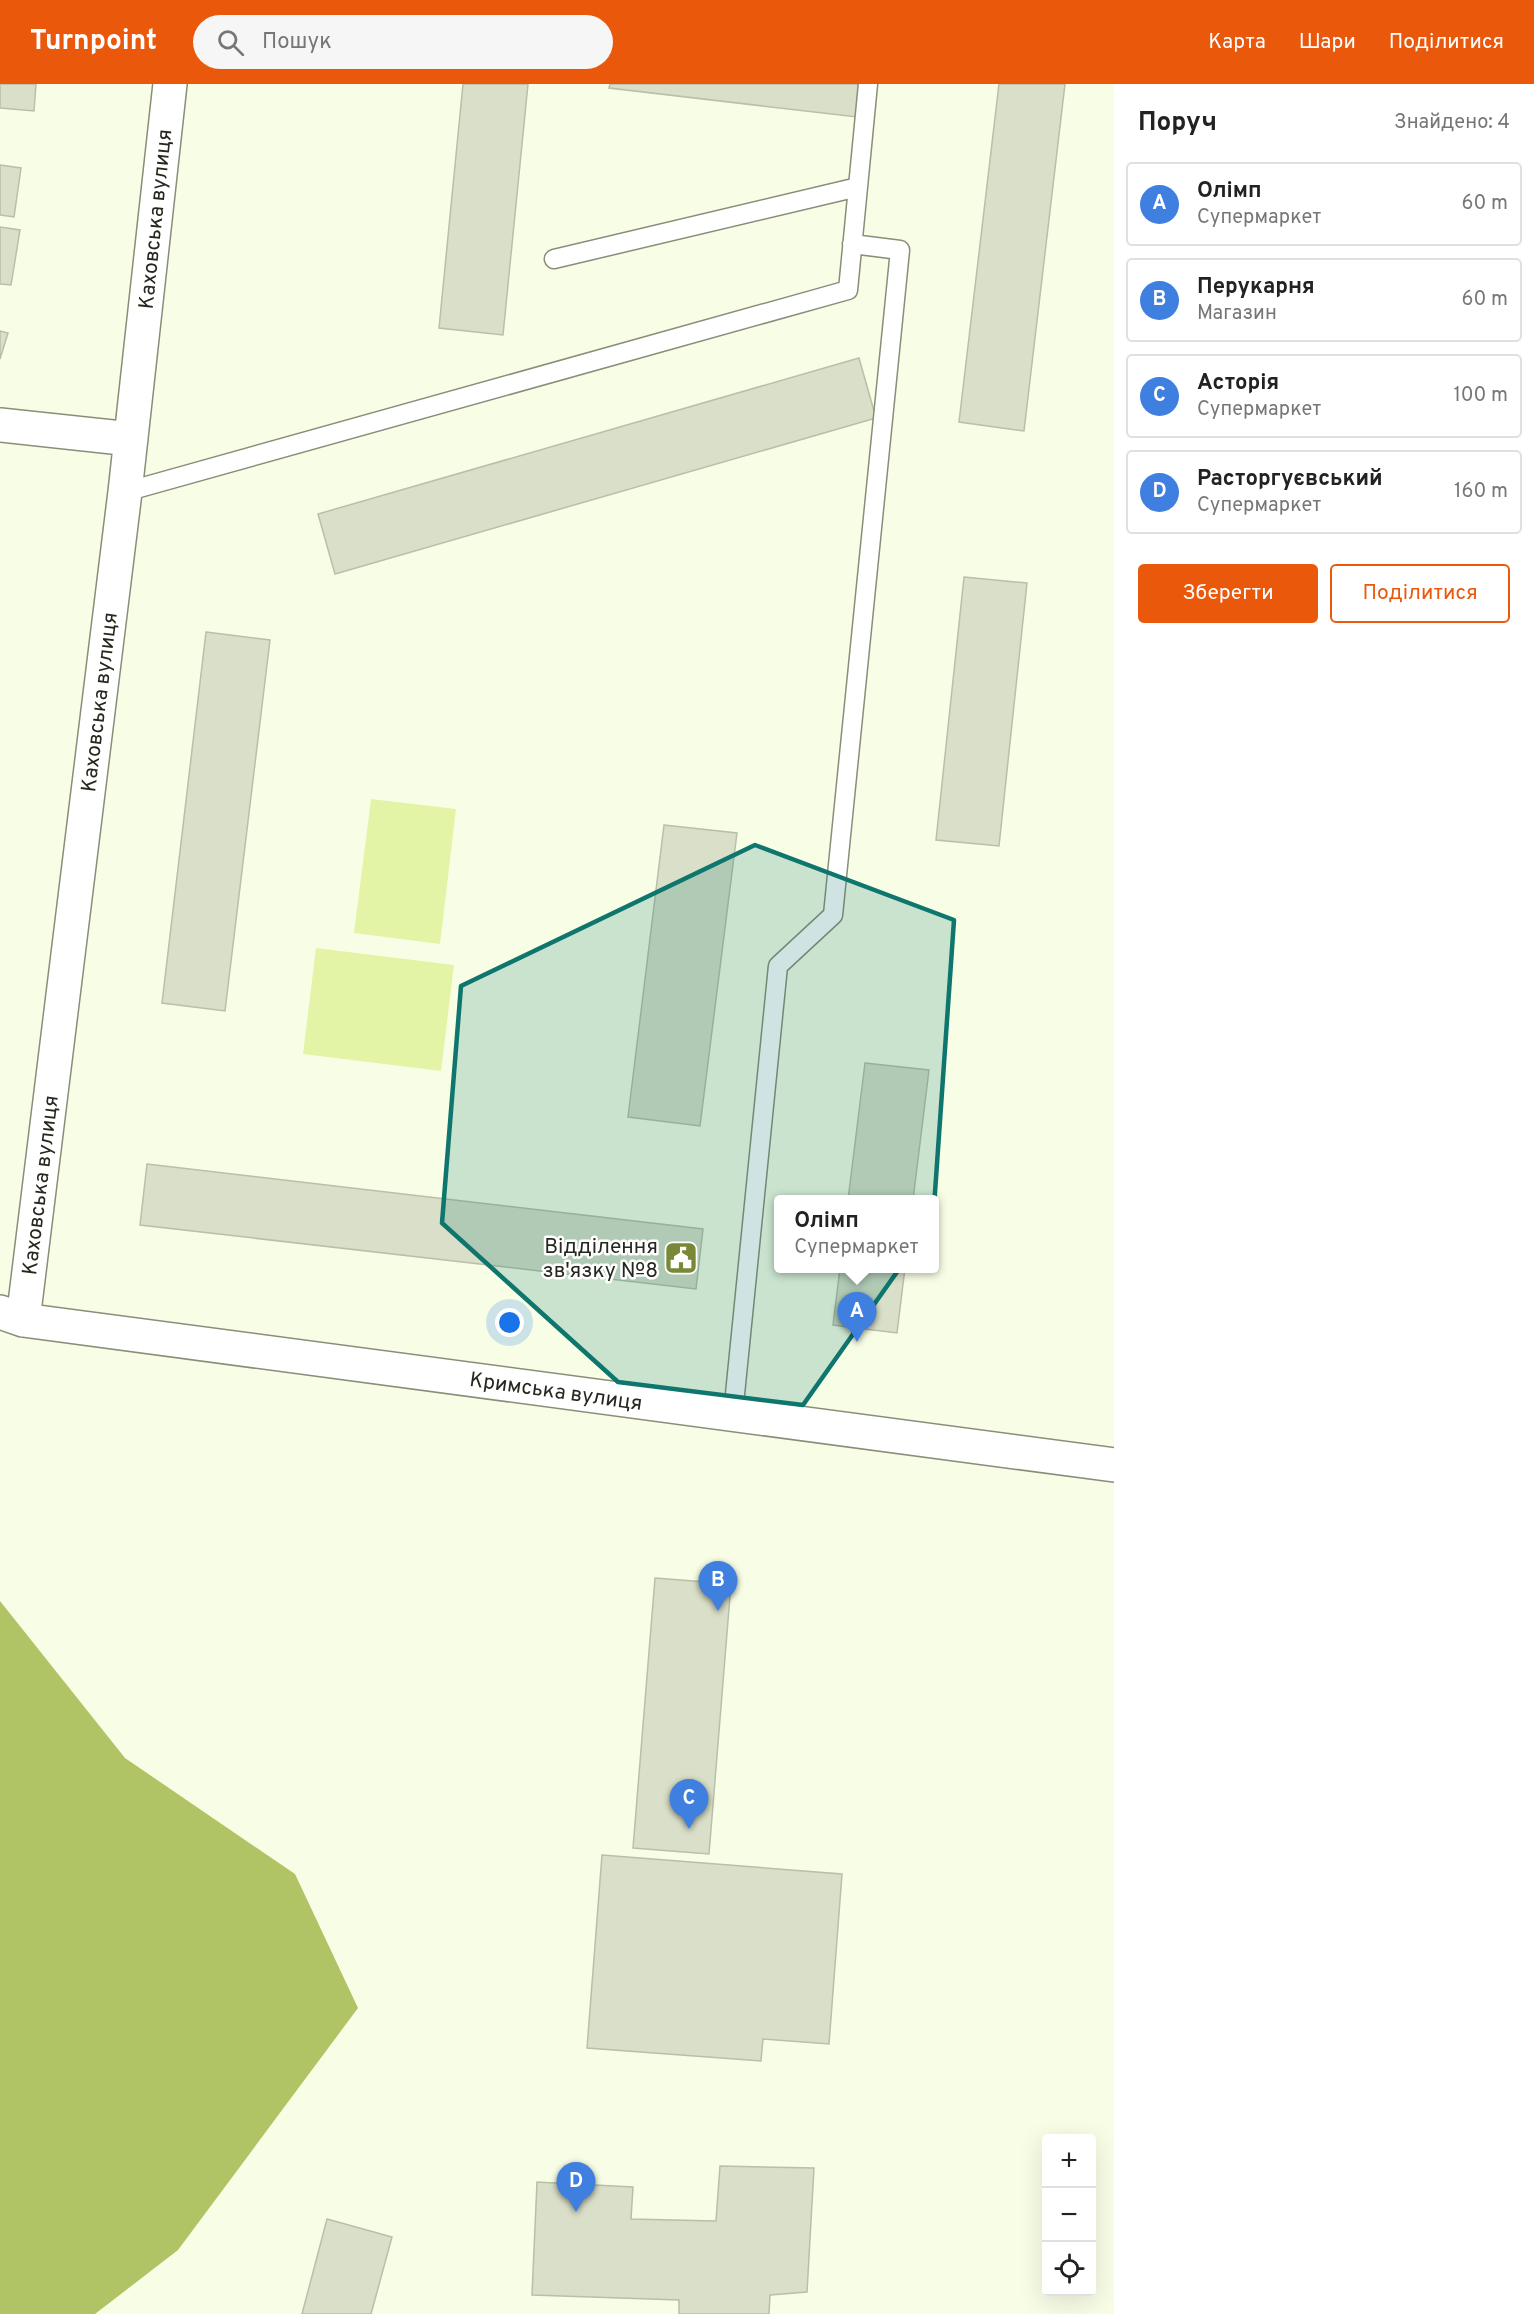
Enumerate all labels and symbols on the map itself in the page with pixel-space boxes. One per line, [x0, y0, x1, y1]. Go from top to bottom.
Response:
street label: Каховська вулиця [134, 128, 179, 311]
street label: Каховська вулиця [76, 611, 125, 794]
street label: Каховська вулиця [17, 1094, 66, 1277]
place label: Відділення зв'язку №8 [542, 1234, 658, 1285]
public building icon: Відділення зв'язку №8 [663, 1240, 699, 1276]
pin: A [838, 1292, 876, 1342]
your location [495, 1308, 524, 1337]
street label: Кримська вулиця [468, 1367, 644, 1418]
pin: B [698, 1562, 738, 1611]
pin: C [670, 1780, 708, 1829]
pin: D [556, 2162, 596, 2212]

